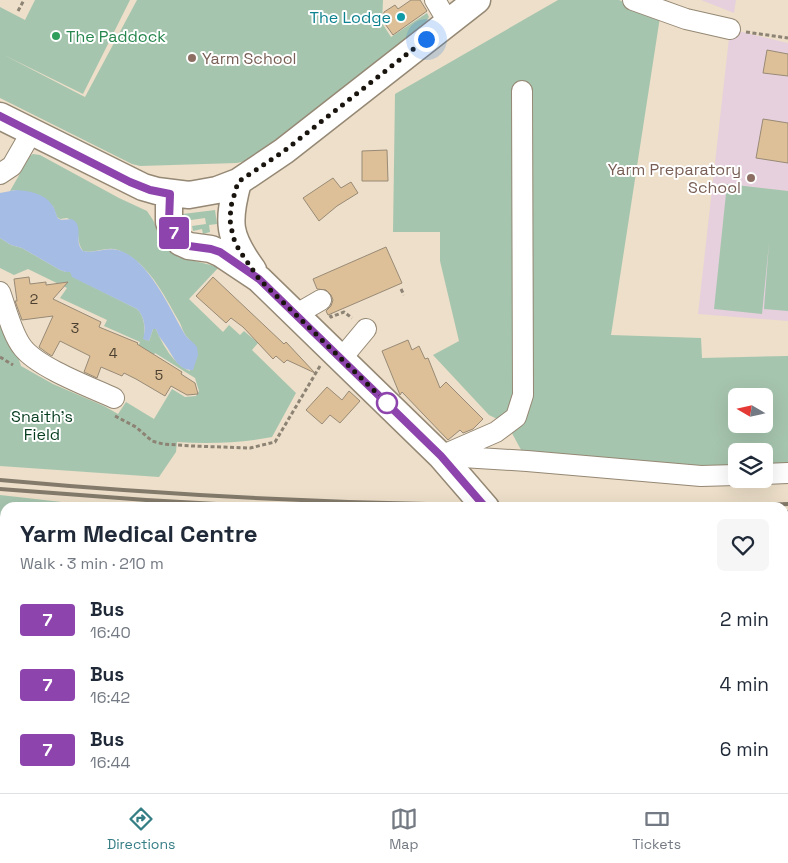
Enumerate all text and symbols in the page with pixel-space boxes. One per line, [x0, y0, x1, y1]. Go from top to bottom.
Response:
place label: The Lodge [310, 7, 391, 28]
marker: The Lodge [395, 11, 407, 23]
place label: The Paddock [66, 26, 166, 47]
your location [414, 27, 439, 52]
marker: The Paddock [50, 30, 62, 42]
place label: Yarm School [202, 48, 296, 69]
marker: Yarm School [186, 52, 198, 64]
place label: Yarm Preparatory School [608, 159, 741, 198]
marker: Yarm Preparatory School [745, 172, 757, 184]
line badge: 7 [158, 217, 190, 249]
text: 7 [169, 221, 179, 244]
house number: 2 [30, 290, 38, 308]
house number: 3 [71, 319, 79, 337]
house number: 4 [109, 344, 118, 362]
house number: 5 [155, 366, 163, 384]
north arrow [728, 388, 772, 432]
map controls [728, 388, 773, 488]
unlabelled marker [376, 392, 398, 414]
park label: Snaith's Field [11, 406, 73, 445]
button: layers [728, 443, 773, 488]
text: Yarm Medical Centre [20, 518, 258, 549]
button: heart [717, 519, 769, 571]
text: Walk · 3 min · 210 m [20, 553, 164, 574]
text: Bus [90, 597, 124, 622]
text: 2 min [720, 607, 769, 632]
text: 7 [43, 608, 52, 631]
text: 16:40 [90, 622, 131, 643]
text: Bus [90, 662, 124, 687]
text: 4 min [720, 672, 769, 697]
text: 7 [43, 673, 52, 696]
text: 16:42 [90, 687, 130, 708]
text: Bus [90, 727, 124, 752]
text: 6 min [720, 737, 769, 762]
text: 7 [43, 738, 52, 761]
text: 16:44 [90, 752, 131, 773]
tab: Directions [107, 805, 175, 853]
tab: Map [389, 805, 418, 853]
tab: Tickets [632, 805, 681, 853]

